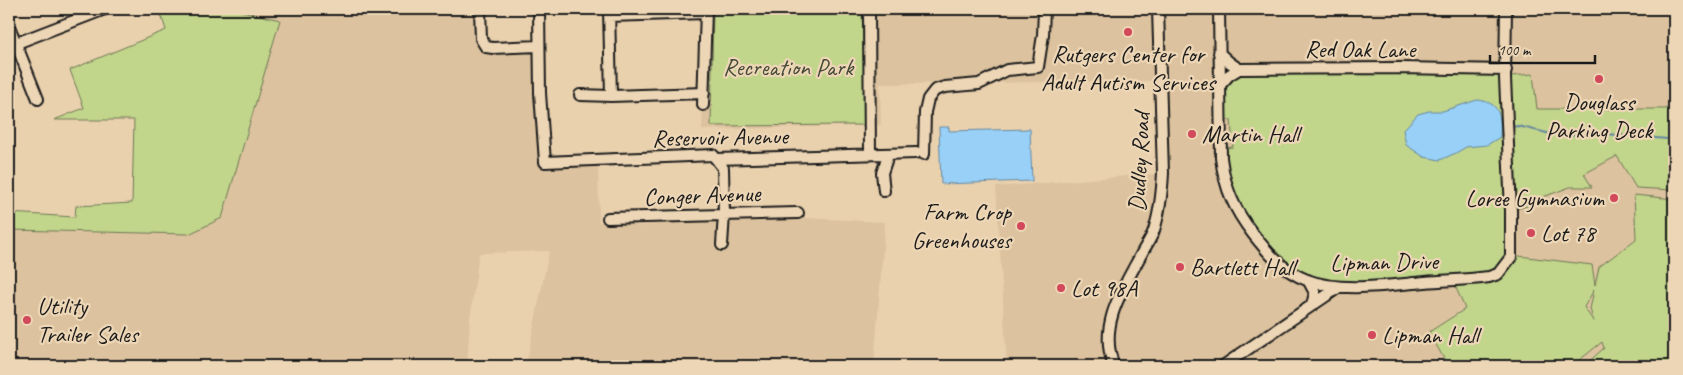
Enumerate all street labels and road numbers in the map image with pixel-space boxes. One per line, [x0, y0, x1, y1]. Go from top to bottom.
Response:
street label: Red Oak Lane [1305, 34, 1417, 64]
street label: Dudley Road [1121, 108, 1157, 212]
street label: Reservoir Avenue [652, 121, 790, 153]
street label: Conger Avenue [643, 178, 763, 212]
street label: Lipman Drive [1330, 246, 1440, 278]

